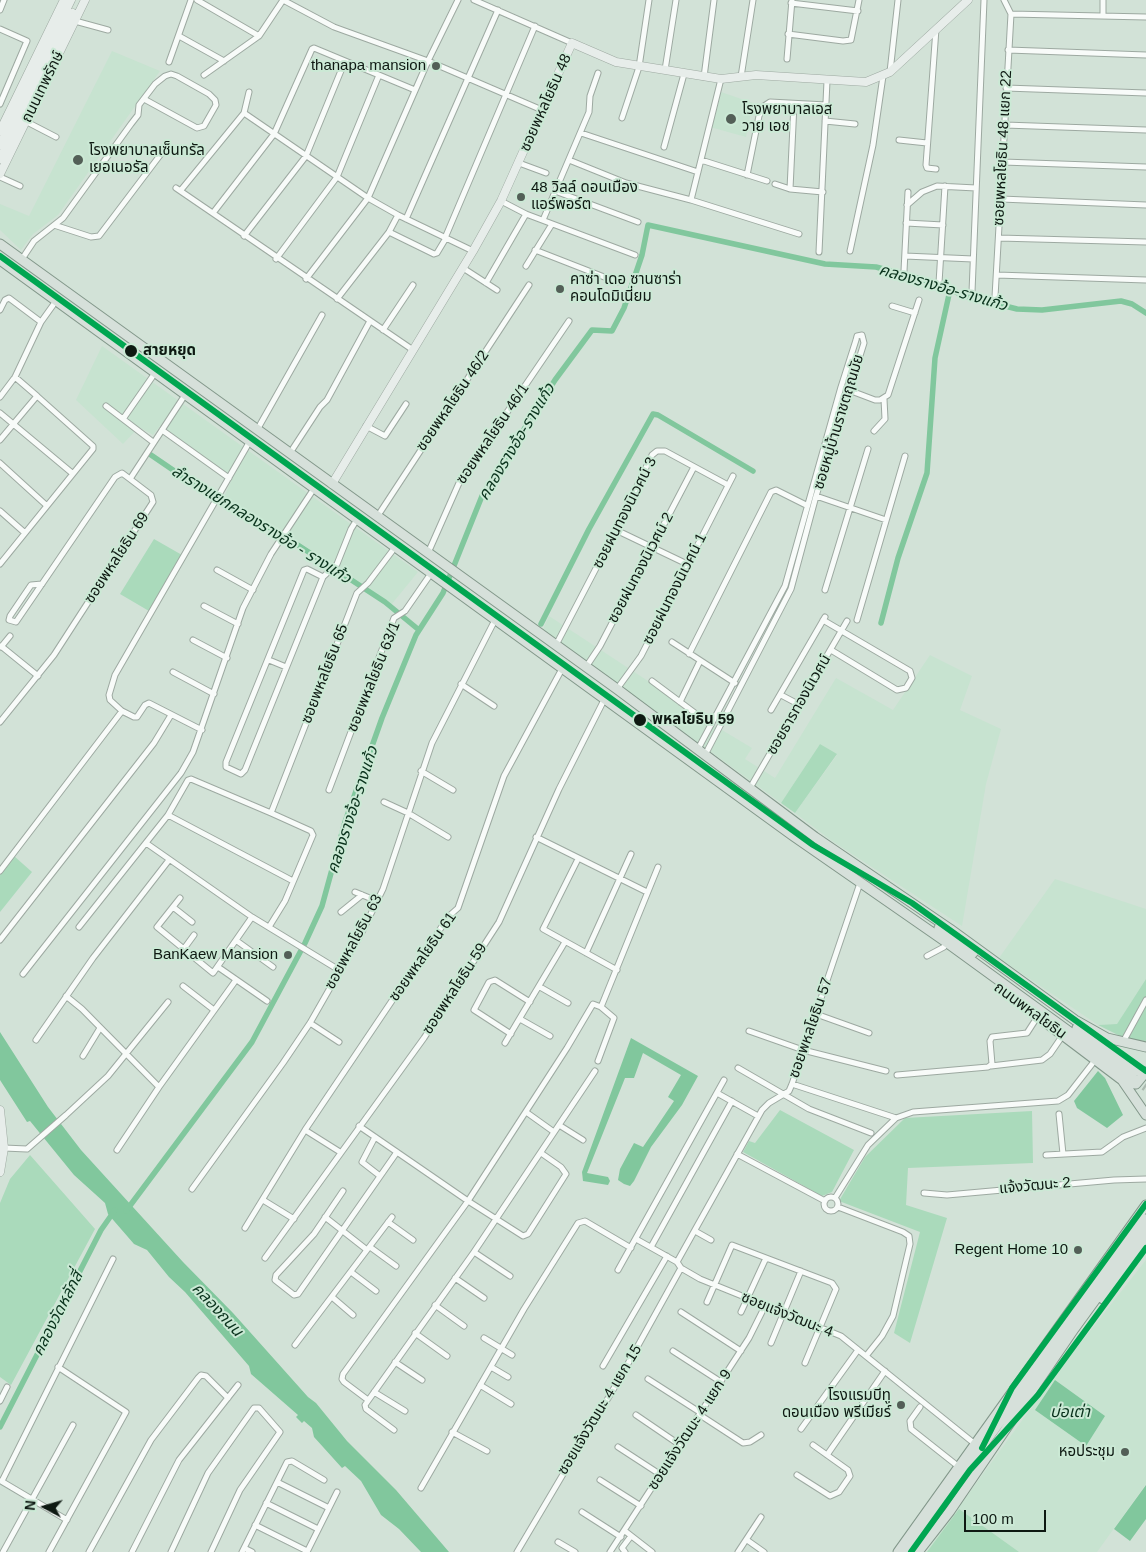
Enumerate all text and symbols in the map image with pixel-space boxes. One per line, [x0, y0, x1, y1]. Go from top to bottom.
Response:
street label: ถนนเทพรักษ์ [18, 48, 68, 126]
street label: ซอยพหลโยธิน 48 [516, 51, 576, 155]
place label: thanapa mansion [311, 57, 426, 75]
marker: thanapa mansion [430, 60, 442, 72]
street label: ซอยพหลโยธิน 48 แยก 22 [990, 70, 1016, 226]
place label: โรงพยาบาลเอส วาย เอช [742, 101, 832, 136]
marker: โรงพยาบาลเอส วาย เอช [724, 112, 738, 126]
place label: โรงพยาบาลเซ็นทรัล เยอเนอรัล [89, 142, 205, 177]
marker: โรงพยาบาลเซ็นทรัล เยอเนอรัล [71, 153, 85, 167]
place label: 48 วิลล์ ดอนเมือง แอร์พอร์ต [531, 179, 638, 214]
marker: 48 วิลล์ ดอนเมือง แอร์พอร์ต [515, 191, 527, 203]
water label: คลองรางอ้อ-รางแก้ว [877, 260, 1009, 316]
place label: คาซ่า เดอ ซานซาร่า คอนโดมิเนี่ยม [570, 271, 682, 306]
marker: คาซ่า เดอ ซานซาร่า คอนโดมิเนี่ยม [554, 283, 566, 295]
place label: สายหยุด [143, 342, 196, 360]
marker: สายหยุด [123, 343, 139, 359]
street label: ซอยพหลโยธิน 46/2 [413, 347, 493, 455]
street label: ซอยหมู่บ้านราชตฤณมัย [810, 352, 868, 492]
street label: ซอยพหลโยธิน 46/1 [453, 380, 533, 488]
water label: คลองรางอ้อ-รางแก้ว [475, 380, 559, 504]
street label: ซอยฝนทองนิเวศน์ 3 [589, 454, 661, 572]
water label: ลำรางแยกคลองรางอ้อ - รางแก้ว [168, 462, 354, 588]
street label: ซอยพหลโยธิน 69 [81, 509, 153, 607]
street label: ซอยฝนทองนิเวศน์ 2 [604, 510, 678, 626]
street label: ซอยฝนทองนิเวศน์ 1 [639, 530, 711, 648]
street label: ซอยพหลโยธิน 63/1 [344, 619, 404, 735]
street label: ซอยพหลโยธิน 65 [298, 622, 352, 726]
street label: ซอยธารทองนิเวศน์ [763, 652, 835, 758]
place label: พหลโยธิน 59 [652, 711, 734, 729]
marker: พหลโยธิน 59 [632, 712, 648, 728]
water label: คลองรางอ้อ-รางแก้ว [323, 744, 383, 876]
street label: ซอยพหลโยธิน 63 [321, 891, 387, 993]
street label: ซอยพหลโยธิน 61 [386, 909, 460, 1005]
street label: ซอยพหลโยธิน 59 [419, 940, 491, 1038]
place label: BanKaew Mansion [153, 946, 278, 964]
marker: BanKaew Mansion [282, 949, 294, 961]
street label: ซอยพหลโยธิน 57 [785, 975, 837, 1081]
street label: ถนนพหลโยธิน [990, 979, 1070, 1043]
street label: แจ้งวัฒนะ 2 [998, 1174, 1072, 1198]
place label: Regent Home 10 [955, 1241, 1068, 1259]
marker: Regent Home 10 [1072, 1244, 1084, 1256]
water label: คลองวัดหลักสี่ [29, 1269, 87, 1359]
water label: คลองถนน [187, 1279, 247, 1341]
street label: ซอยแจ้งวัฒนะ 4 [738, 1288, 836, 1342]
street label: ซอยแจ้งวัฒนะ 4 แยก 15 [554, 1342, 646, 1478]
street label: ซอยแจ้งวัฒนะ 4 แยก 9 [644, 1366, 736, 1494]
place label: โรงแรมบีทู ดอนเมือง พรีเมียร์ [782, 1387, 891, 1422]
marker: โรงแรมบีทู ดอนเมือง พรีเมียร์ [895, 1399, 907, 1411]
water label: บ่อเต่า [1050, 1403, 1090, 1423]
place label: หอประชุม [1059, 1443, 1115, 1461]
marker: หอประชุม [1119, 1446, 1131, 1458]
north arrow [20, 1482, 70, 1532]
text: N [22, 1500, 39, 1511]
scale bar [966, 1500, 1048, 1532]
text: 100 m [972, 1510, 1014, 1527]

